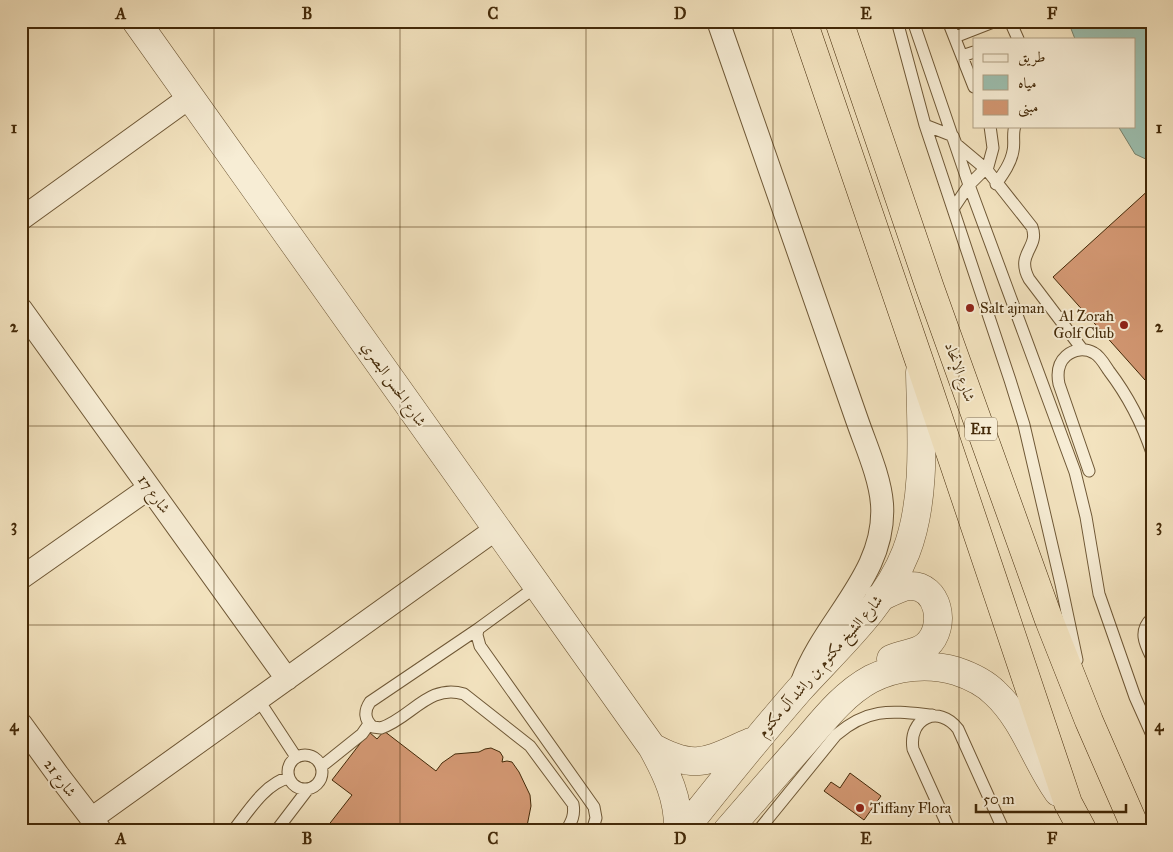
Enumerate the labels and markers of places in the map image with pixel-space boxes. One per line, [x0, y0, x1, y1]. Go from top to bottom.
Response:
place label: Salt ajman [980, 299, 1045, 317]
marker: Salt ajman [964, 302, 976, 314]
place label: Al Zorah Golf Club [1054, 307, 1115, 342]
marker: Al Zorah Golf Club [1118, 319, 1130, 331]
place label: Tiffany Flora [870, 799, 952, 817]
marker: Tiffany Flora [854, 802, 866, 814]

